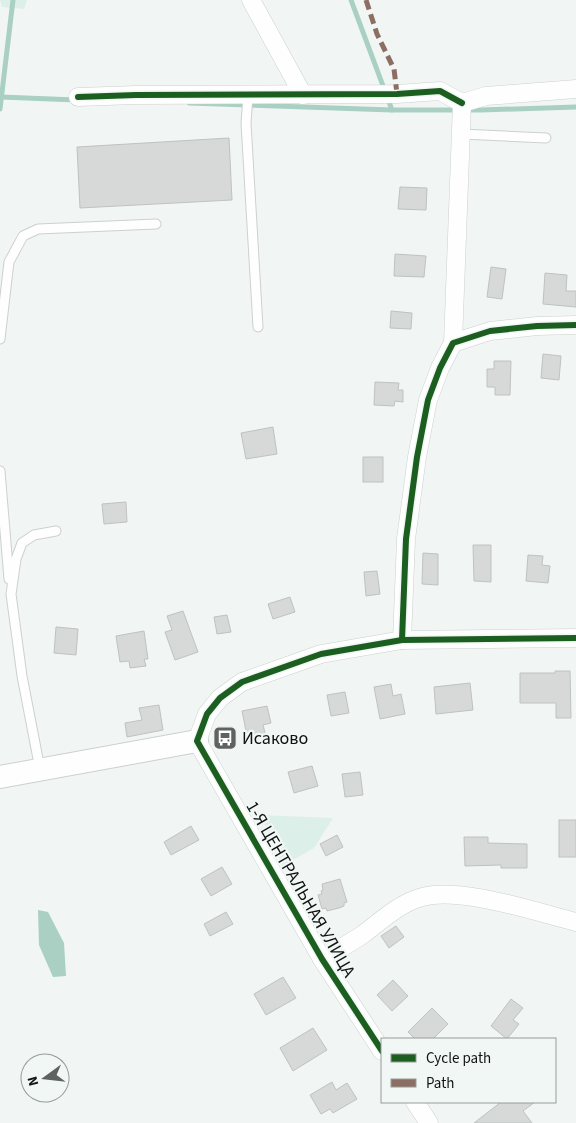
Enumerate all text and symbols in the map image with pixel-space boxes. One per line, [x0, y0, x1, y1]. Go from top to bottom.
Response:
bus stop icon: Исаково [212, 725, 238, 751]
place label: Исаково [242, 726, 308, 751]
street label: 1-Я ЦЕНТРАЛЬНАЯ УЛИЦА [240, 797, 361, 982]
legend [381, 1038, 556, 1103]
text: Cycle path [426, 1048, 491, 1069]
north arrow [20, 1053, 70, 1103]
text: Path [426, 1073, 454, 1094]
text: N [23, 1074, 44, 1088]

